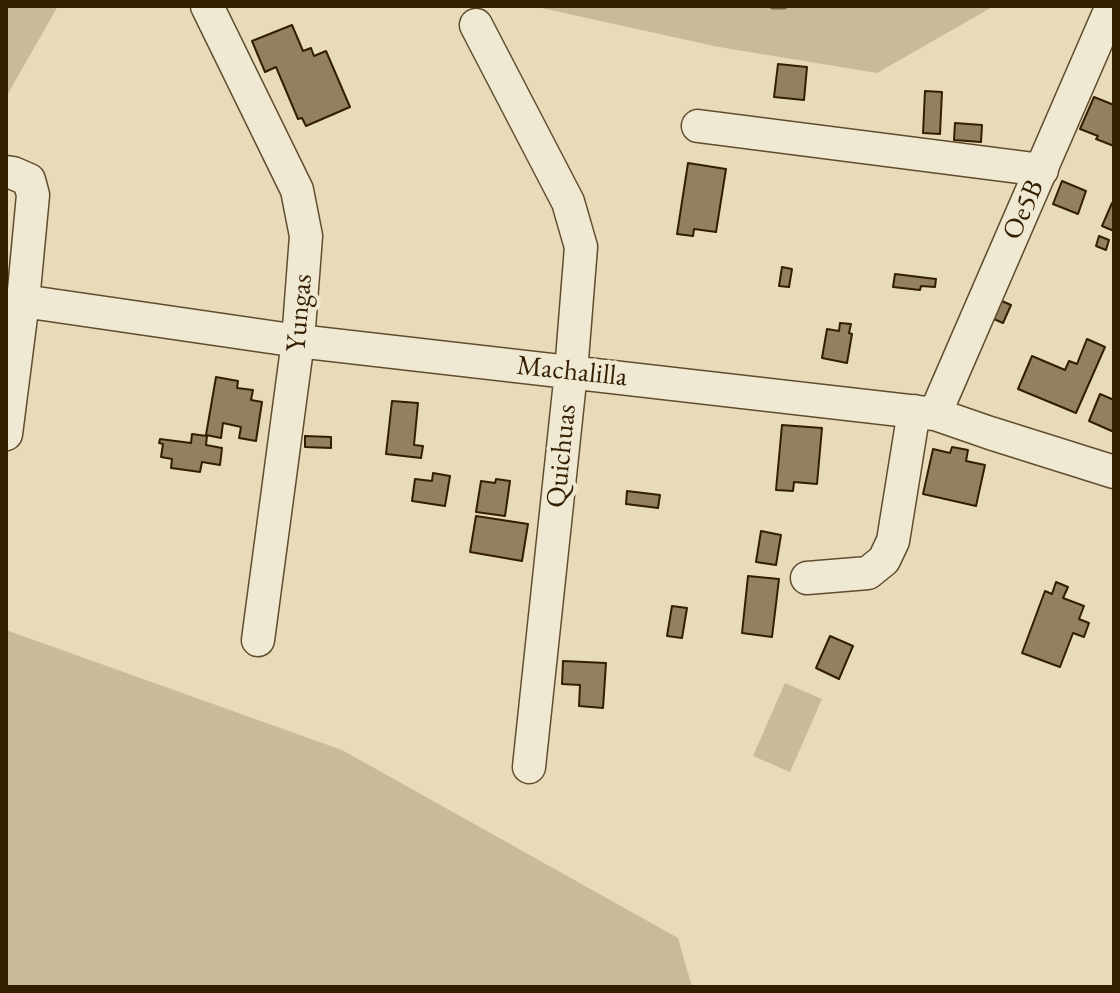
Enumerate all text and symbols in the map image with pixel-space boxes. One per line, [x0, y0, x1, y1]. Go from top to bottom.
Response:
street label: Oe5B [996, 175, 1052, 245]
street label: Yungas [280, 273, 320, 353]
street label: Machalilla [515, 349, 629, 395]
street label: Quichuas [540, 403, 584, 509]

